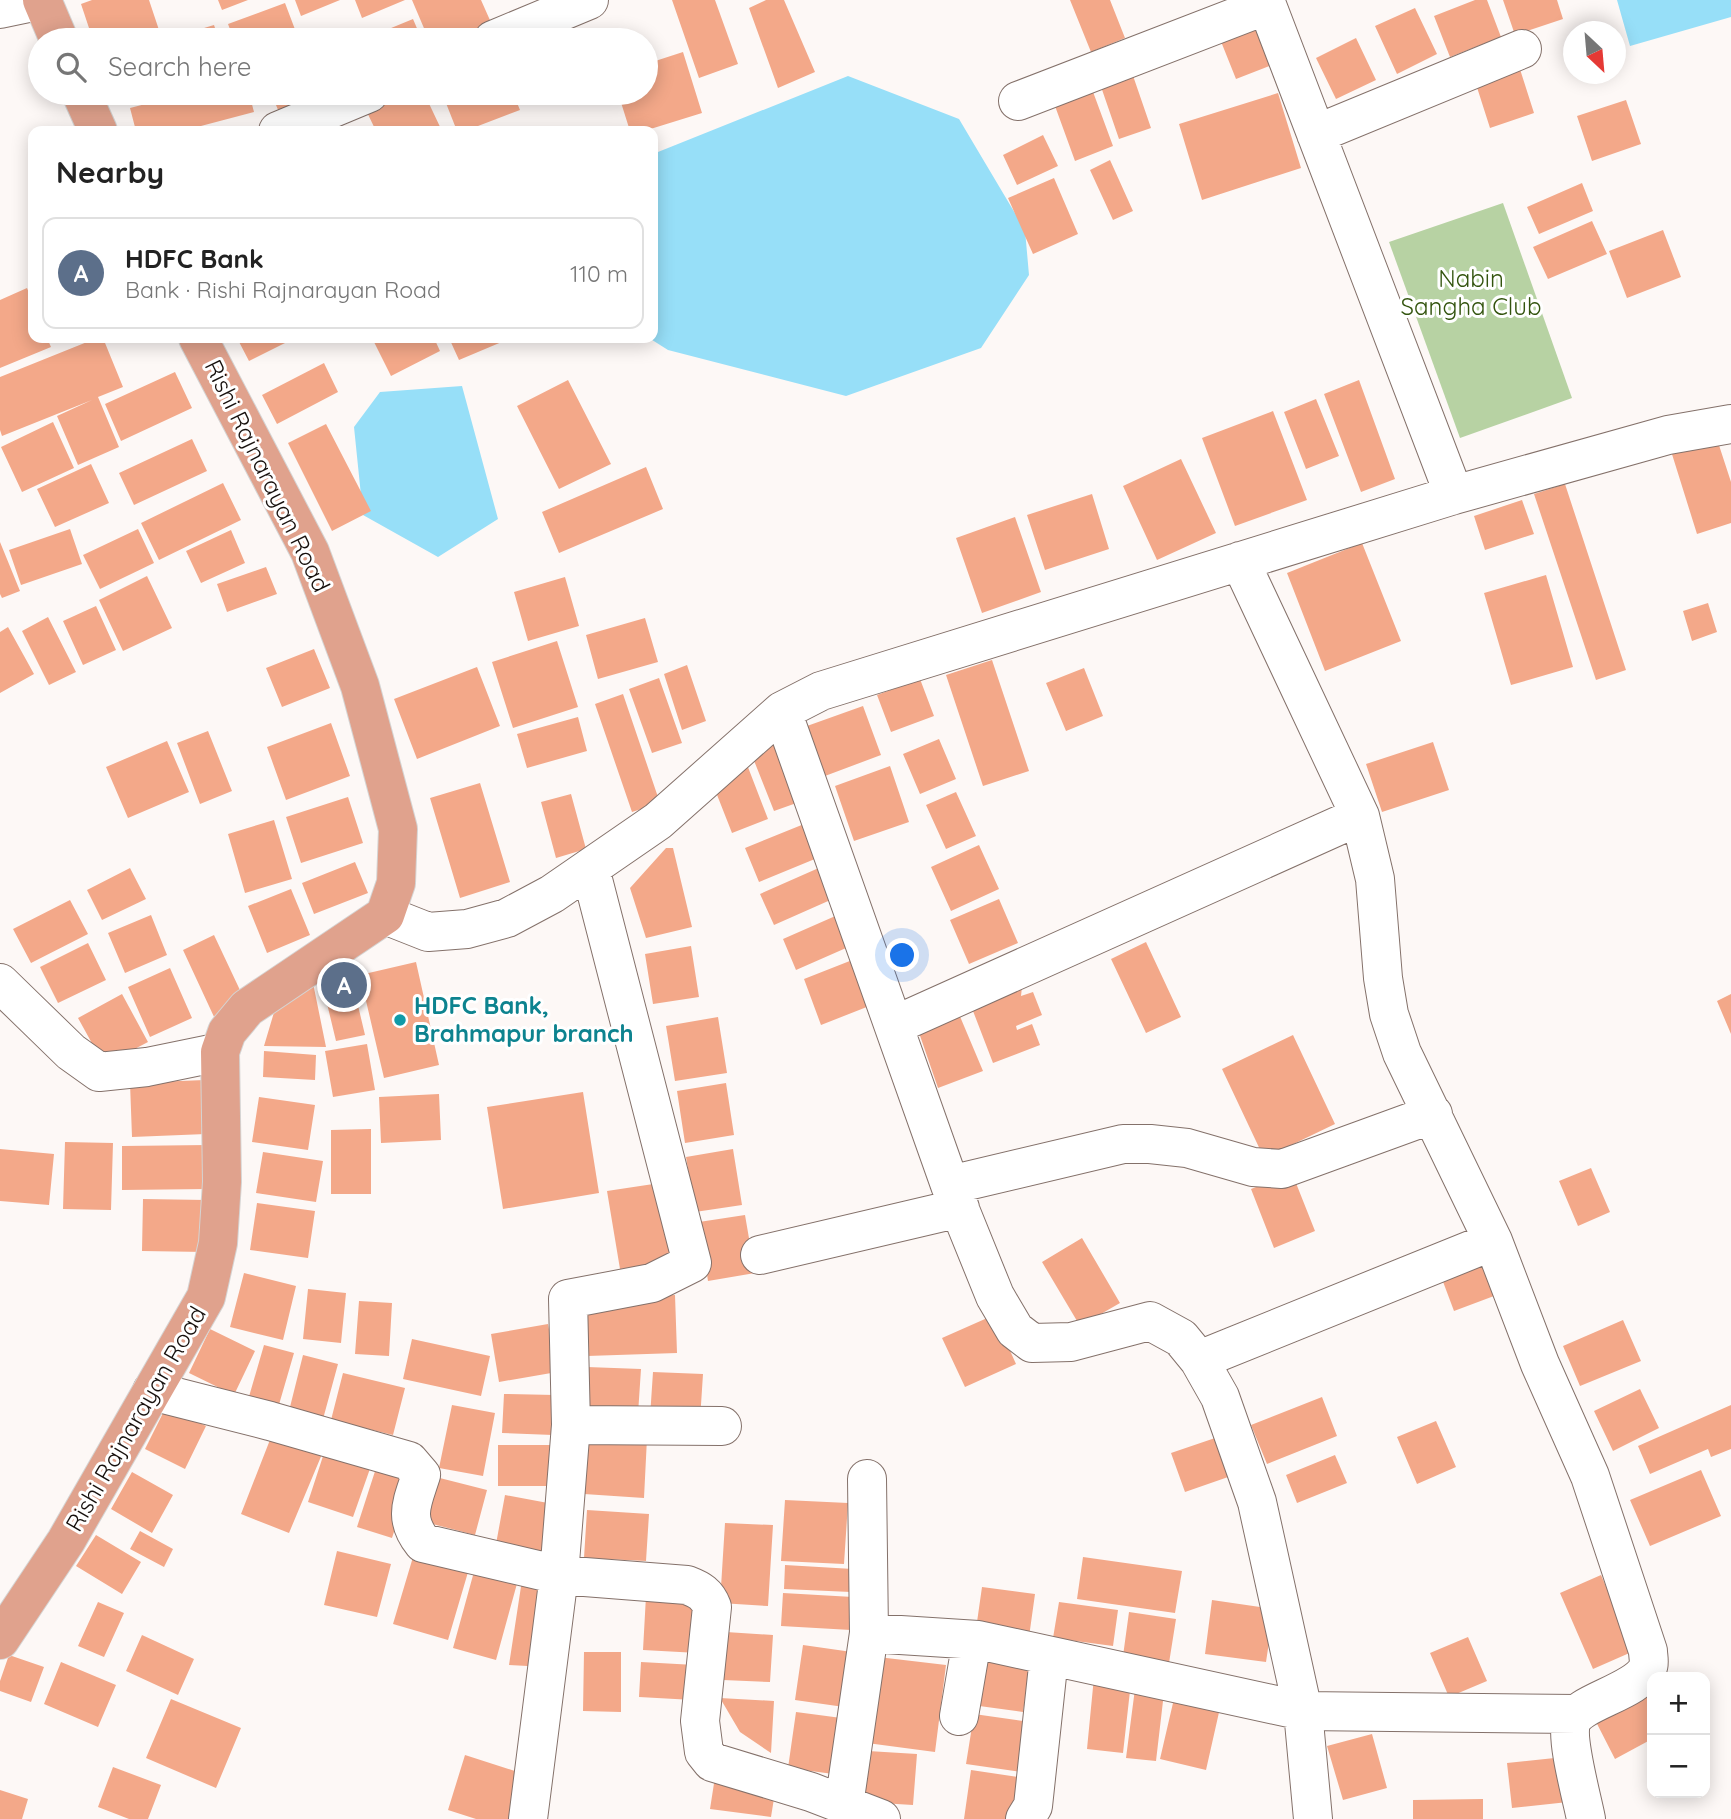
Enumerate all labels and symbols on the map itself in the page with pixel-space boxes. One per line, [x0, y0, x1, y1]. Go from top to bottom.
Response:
north arrow [1563, 21, 1626, 84]
park label: Nabin Sangha Club [1401, 263, 1541, 321]
street label: Rishi Rajnarayan Road [199, 354, 337, 597]
your location [885, 938, 919, 972]
pin: A [321, 959, 367, 1011]
place label: HDFC Bank, Brahmapur branch [414, 990, 634, 1048]
marker: HDFC Bank, Brahmapur branch [392, 1012, 408, 1028]
street label: Rishi Rajnarayan Road [58, 1301, 212, 1536]

